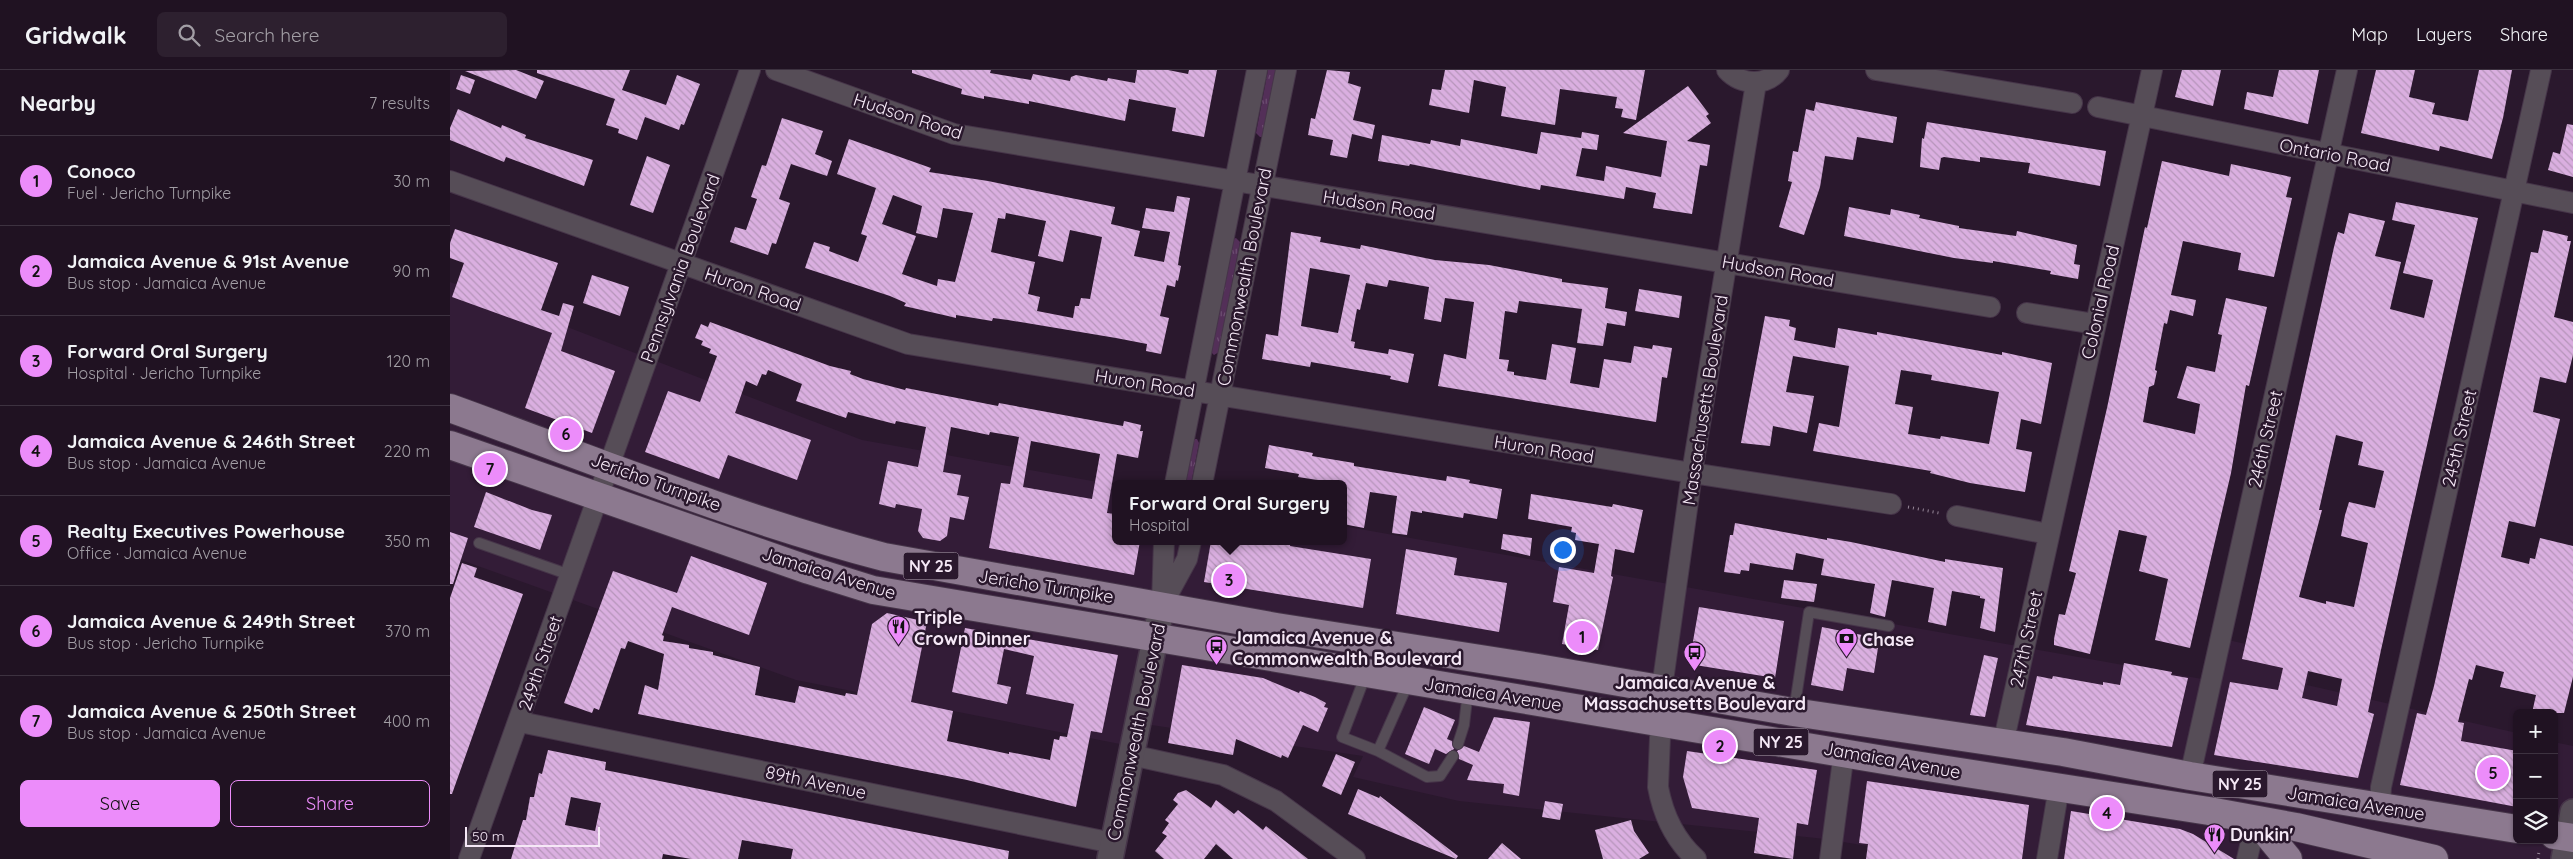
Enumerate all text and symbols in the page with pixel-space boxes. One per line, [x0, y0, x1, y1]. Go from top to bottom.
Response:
search box [157, 12, 507, 57]
text: Gridwalk [25, 20, 127, 50]
icon: search [175, 21, 203, 49]
text: Search here [215, 23, 319, 47]
text: Map [2351, 23, 2388, 46]
text: Layers [2416, 23, 2472, 46]
text: Share [2500, 23, 2548, 46]
street label: Hudson Road [851, 88, 965, 144]
text: Nearby [20, 90, 96, 116]
text: 7 results [369, 93, 430, 113]
street label: Ontario Road [2278, 133, 2392, 177]
text: Conoco [67, 159, 136, 183]
street label: Commonwealth Boulevard [1212, 166, 1276, 388]
text: 1 [33, 171, 39, 191]
text: 30 m [393, 171, 430, 191]
street label: Pennsylvania Boulevard [635, 171, 725, 365]
text: Fuel · Jericho Turnpike [67, 183, 231, 203]
street label: Hudson Road [1321, 185, 1437, 225]
street label: Colonial Road [2076, 243, 2124, 361]
text: Jamaica Avenue & 91st Avenue [67, 249, 349, 273]
street label: Hudson Road [1720, 250, 1836, 292]
text: 2 [31, 261, 41, 281]
text: 90 m [393, 261, 430, 281]
street label: Huron Road [702, 262, 804, 316]
text: Bus stop · Jamaica Avenue [67, 273, 266, 293]
street label: Massachusetts Boulevard [1677, 293, 1733, 507]
text: Forward Oral Surgery [67, 339, 268, 363]
text: 3 [32, 351, 40, 371]
text: 120 m [387, 351, 430, 371]
text: Hospital · Jericho Turnpike [67, 363, 261, 383]
street label: Huron Road [1094, 364, 1196, 402]
street label: 245th Street [2437, 387, 2481, 489]
street label: 246th Street [2243, 388, 2287, 490]
pin: 6 [550, 415, 582, 453]
text: Jamaica Avenue & 246th Street [67, 429, 356, 453]
street label: Huron Road [1493, 430, 1595, 468]
text: 4 [31, 441, 41, 461]
text: 220 m [384, 441, 430, 461]
street label: Jericho Turnpike [588, 448, 724, 516]
pin: 7 [474, 450, 506, 488]
text: Bus stop · Jamaica Avenue [67, 453, 266, 473]
popup [1112, 480, 1347, 545]
text: Forward Oral Surgery [1129, 491, 1330, 515]
text: Hospital [1129, 515, 1190, 535]
text: Realty Executives Powerhouse [67, 519, 345, 543]
text: 5 [31, 531, 41, 551]
text: 350 m [384, 531, 430, 551]
your location [1550, 537, 1576, 563]
street label: Jamaica Avenue [759, 542, 899, 604]
text: Office · Jamaica Avenue [67, 543, 247, 563]
road number: NY 25 [904, 552, 958, 580]
pin: 3 [1213, 561, 1245, 599]
street label: Jericho Turnpike [977, 564, 1115, 608]
street label: 247th Street [2005, 589, 2047, 689]
place label: Triple Crown Dinner [914, 606, 1031, 650]
text: Jamaica Avenue & 249th Street [67, 609, 355, 633]
street label: 249th Street [513, 612, 567, 714]
restaurant icon: Triple Crown Dinner [886, 615, 910, 646]
pin: 1 [1566, 618, 1598, 656]
text: 6 [32, 621, 40, 641]
text: 370 m [385, 621, 430, 641]
street label: Commonwealth Boulevard [1102, 621, 1170, 843]
place label: Jamaica Avenue & Commonwealth Boulevard [1232, 626, 1462, 670]
bank icon: Chase [1834, 627, 1858, 658]
place label: Chase [1862, 628, 1914, 651]
text: Bus stop · Jericho Turnpike [67, 633, 264, 653]
bus stop icon: Jamaica Avenue & Commonwealth Boulevard [1204, 635, 1228, 666]
bus stop icon: Jamaica Avenue & Massachusetts Boulevard [1683, 640, 1707, 671]
place label: Jamaica Avenue & Massachusetts Boulevard [1584, 671, 1806, 715]
street label: Jamaica Avenue [1423, 672, 1563, 716]
text: Jamaica Avenue & 250th Street [67, 699, 356, 723]
map controls [2513, 709, 2558, 844]
button: + [2513, 709, 2558, 754]
text: 7 [32, 711, 40, 731]
text: 400 m [384, 711, 430, 731]
text: Bus stop · Jamaica Avenue [67, 723, 266, 743]
pin: 2 [1704, 727, 1736, 765]
road number: NY 25 [1754, 729, 1808, 756]
street label: Jamaica Avenue [1822, 737, 1962, 783]
pin: 5 [2477, 754, 2509, 792]
button: − [2513, 754, 2558, 799]
street label: 89th Avenue [763, 760, 869, 804]
road number: NY 25 [2212, 771, 2268, 798]
button: Save [20, 780, 220, 827]
button: Share [230, 780, 430, 827]
street label: Jamaica Avenue [2286, 781, 2426, 825]
pin: 4 [2091, 794, 2123, 832]
button: layers [2513, 799, 2558, 844]
restaurant icon: Dunkin' [2202, 822, 2226, 853]
place label: Dunkin' [2230, 823, 2293, 846]
scale bar [465, 824, 600, 847]
text: 50 m [472, 827, 505, 845]

